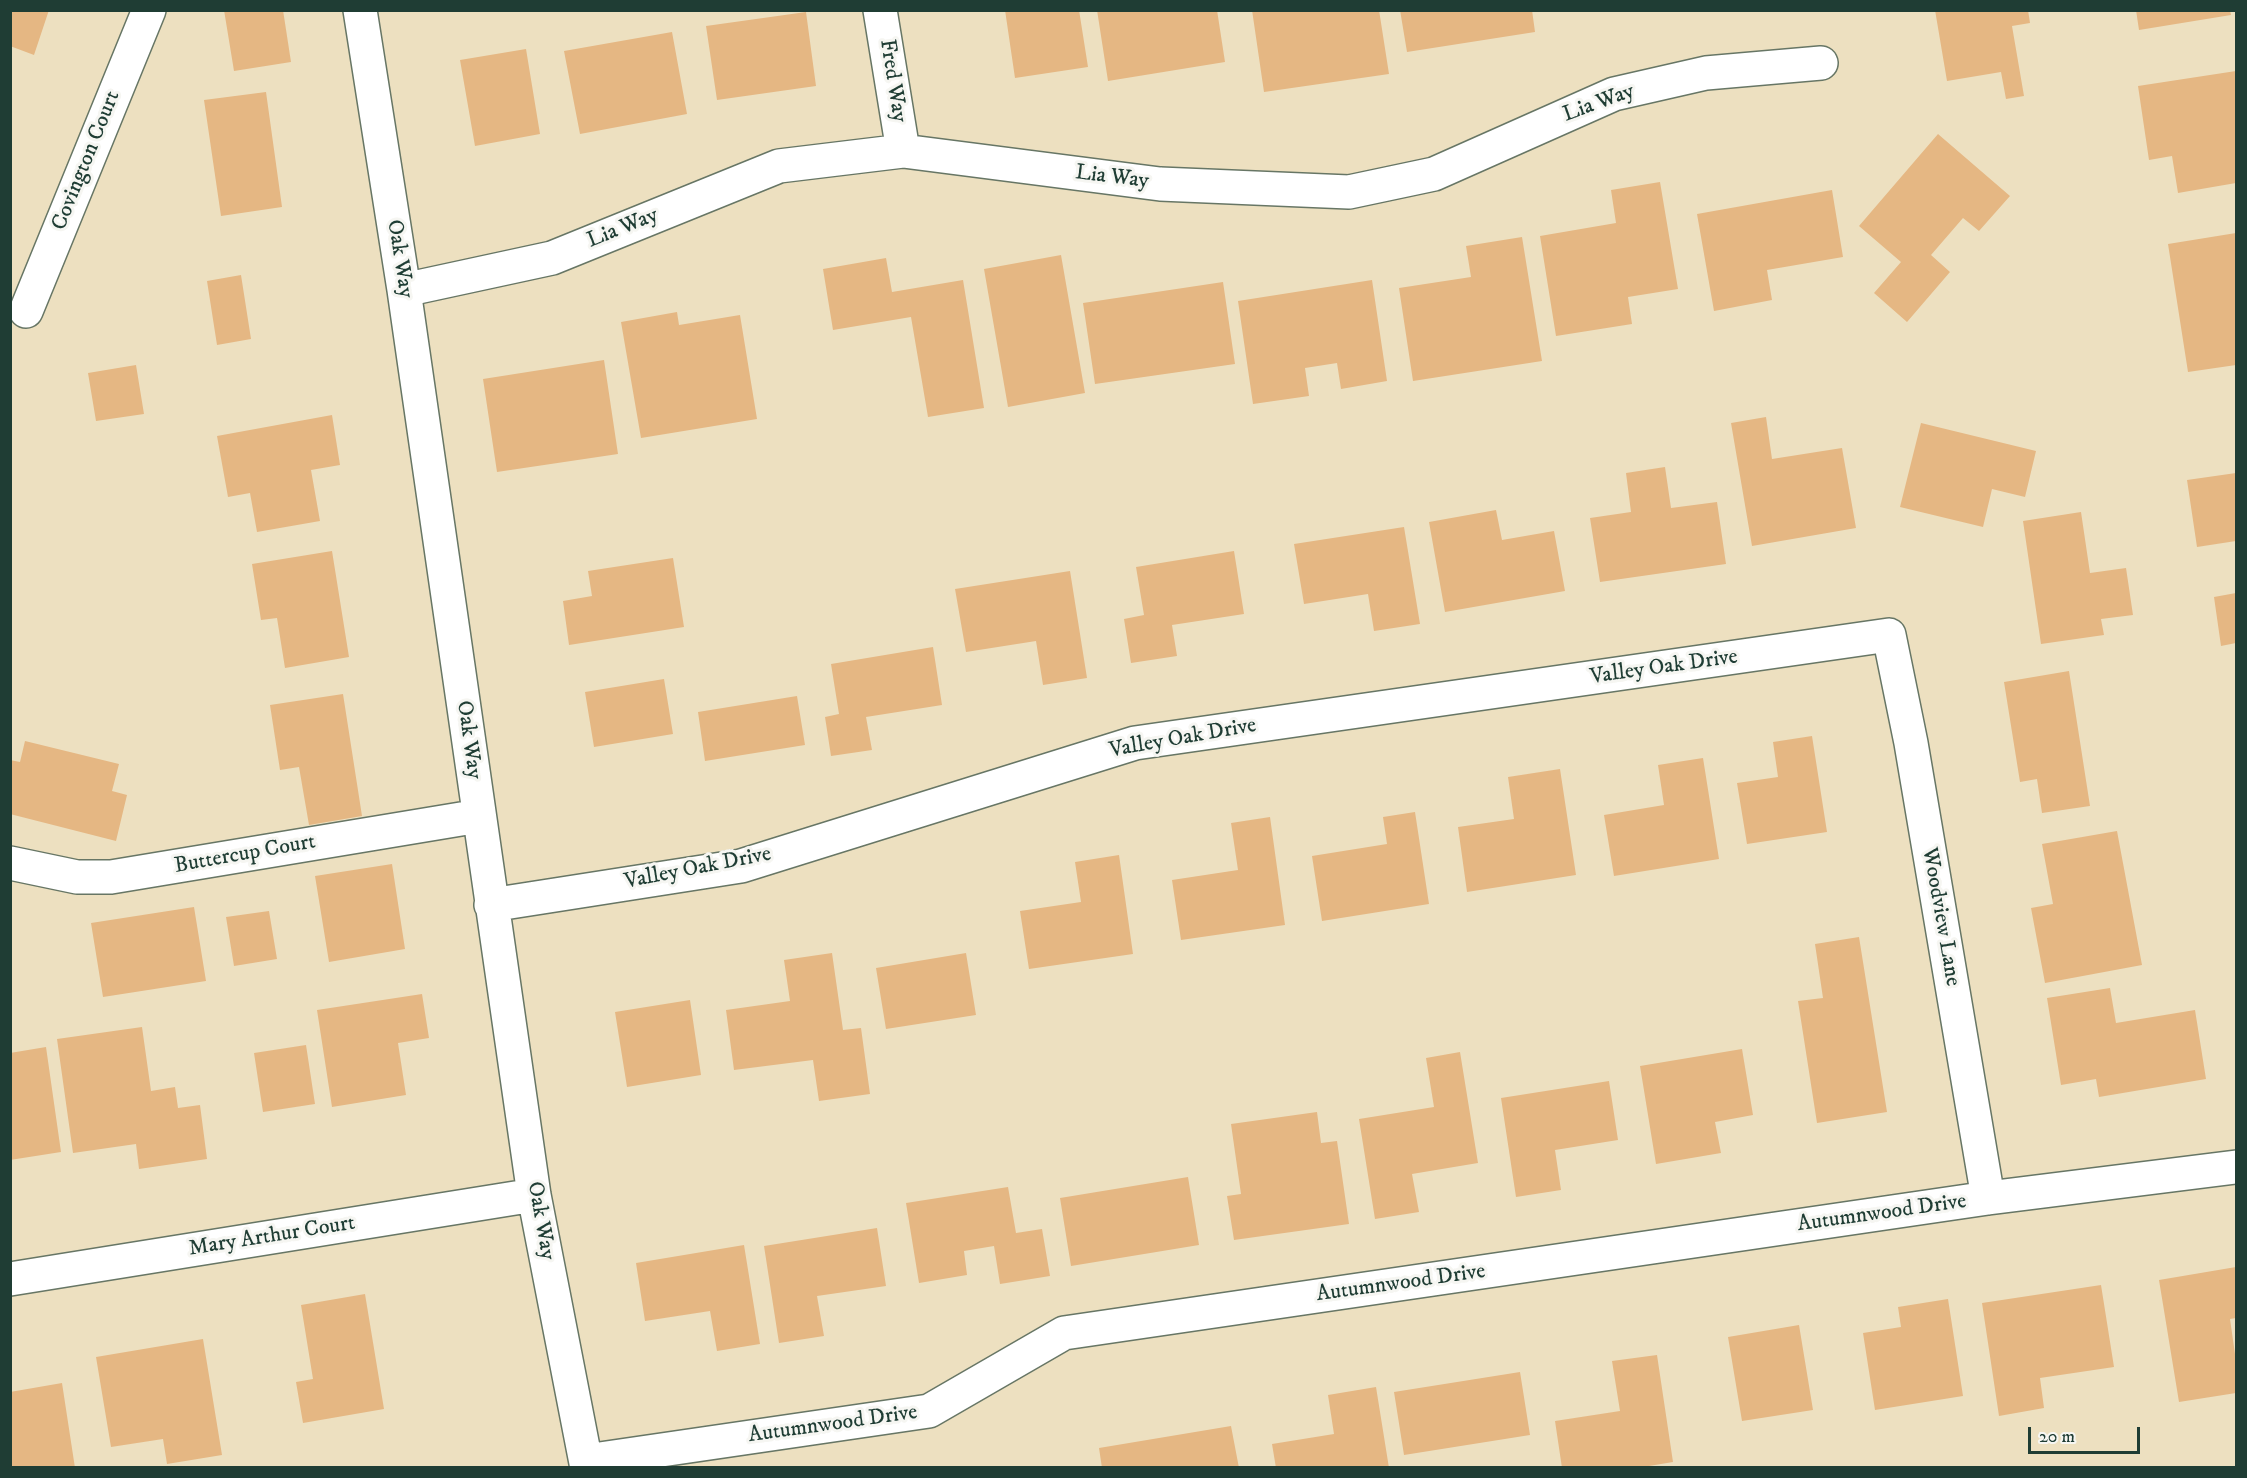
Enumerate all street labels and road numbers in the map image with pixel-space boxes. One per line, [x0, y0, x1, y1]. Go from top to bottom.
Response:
street label: Fred Way [872, 37, 912, 125]
street label: Lia Way [1560, 79, 1638, 129]
street label: Covington Court [47, 87, 127, 235]
street label: Lia Way [1074, 160, 1150, 196]
street label: Lia Way [584, 203, 662, 255]
street label: Oak Way [380, 218, 418, 300]
street label: Valley Oak Drive [1588, 645, 1740, 691]
street label: Oak Way [449, 699, 487, 781]
street label: Valley Oak Drive [1107, 713, 1259, 765]
street label: Buttercup Court [172, 830, 318, 880]
street label: Valley Oak Drive [622, 842, 774, 896]
street label: Woodview Lane [1915, 846, 1965, 988]
street label: Oak Way [520, 1180, 560, 1262]
street label: Autumnwood Drive [1796, 1189, 1968, 1239]
street label: Mary Arthur Court [187, 1211, 357, 1263]
street label: Autumnwood Drive [1315, 1259, 1487, 1309]
street label: Autumnwood Drive [747, 1400, 919, 1450]

